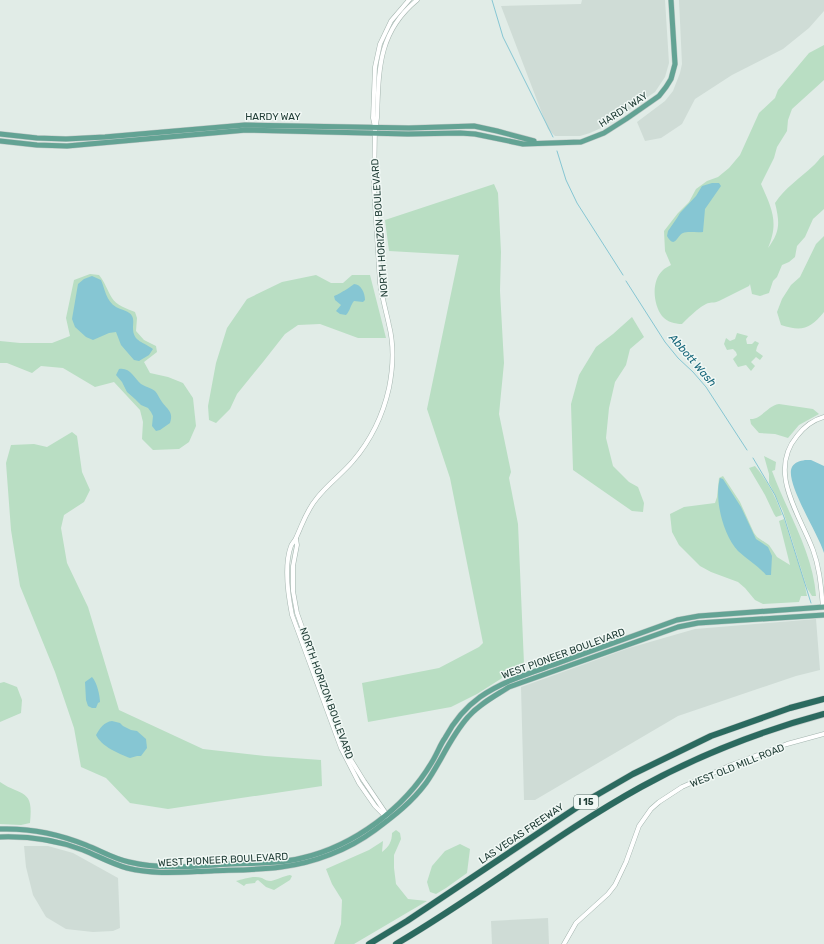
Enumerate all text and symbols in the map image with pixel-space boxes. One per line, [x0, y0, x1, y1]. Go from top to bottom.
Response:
street label: HARDY WAY [597, 89, 651, 130]
street label: HARDY WAY [245, 111, 301, 123]
street label: NORTH HORIZON BOULEVARD [369, 158, 391, 298]
water label: Abbott Wash [666, 331, 719, 389]
street label: NORTH HORIZON BOULEVARD [297, 626, 356, 761]
street label: WEST PIONEER BOULEVARD [500, 626, 627, 682]
street label: WEST OLD MILL ROAD [688, 741, 786, 790]
road number: I 15 [574, 795, 598, 809]
street label: LAS VEGAS FREEWAY [477, 801, 567, 867]
street label: WEST PIONEER BOULEVARD [158, 851, 289, 869]

